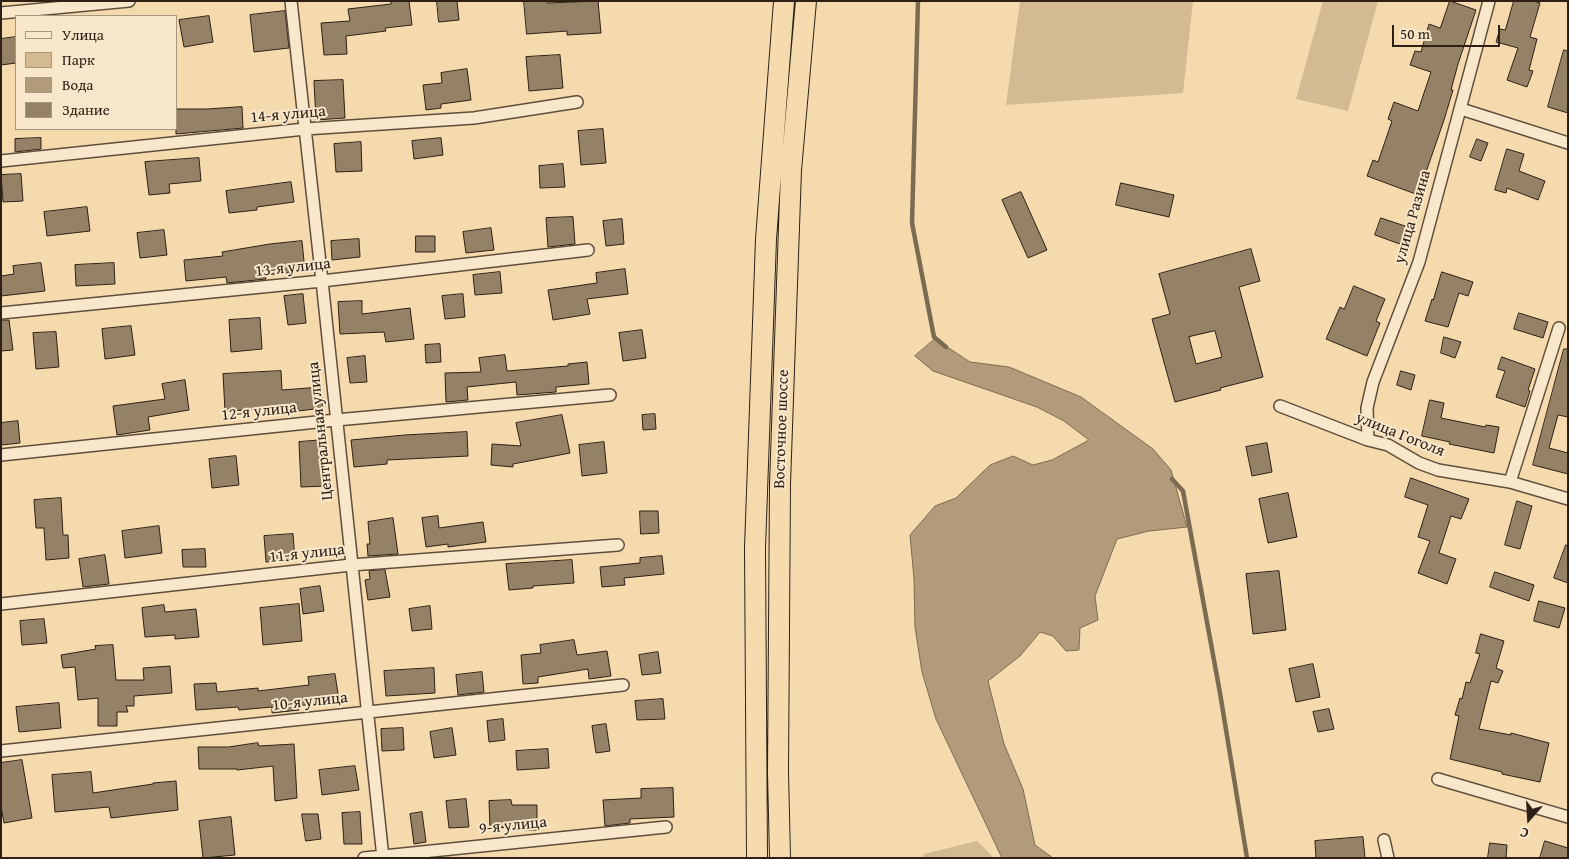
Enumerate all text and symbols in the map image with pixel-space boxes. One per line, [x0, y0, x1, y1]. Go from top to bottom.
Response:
legend [15, 15, 178, 130]
scale bar [1394, 15, 1502, 47]
text: 50 m [1400, 23, 1430, 44]
text: Улица [62, 24, 104, 45]
text: Парк [62, 49, 95, 70]
text: Вода [62, 74, 93, 95]
text: Здание [62, 99, 110, 120]
street label: 14-я улица [249, 102, 327, 128]
street label: улица Разина [1391, 168, 1435, 266]
street label: 13-я улица [254, 254, 332, 282]
street label: Центральная улица [304, 361, 338, 501]
street label: Восточное шоссе [770, 369, 794, 489]
street label: 12-я улица [220, 398, 298, 426]
street label: улица Гоголя [1353, 408, 1447, 462]
street label: 11-я улица [268, 540, 346, 568]
street label: 10-я улица [271, 688, 349, 716]
north arrow [1504, 794, 1554, 844]
street label: 9-я улица [478, 813, 548, 839]
text: С [1517, 822, 1531, 844]

